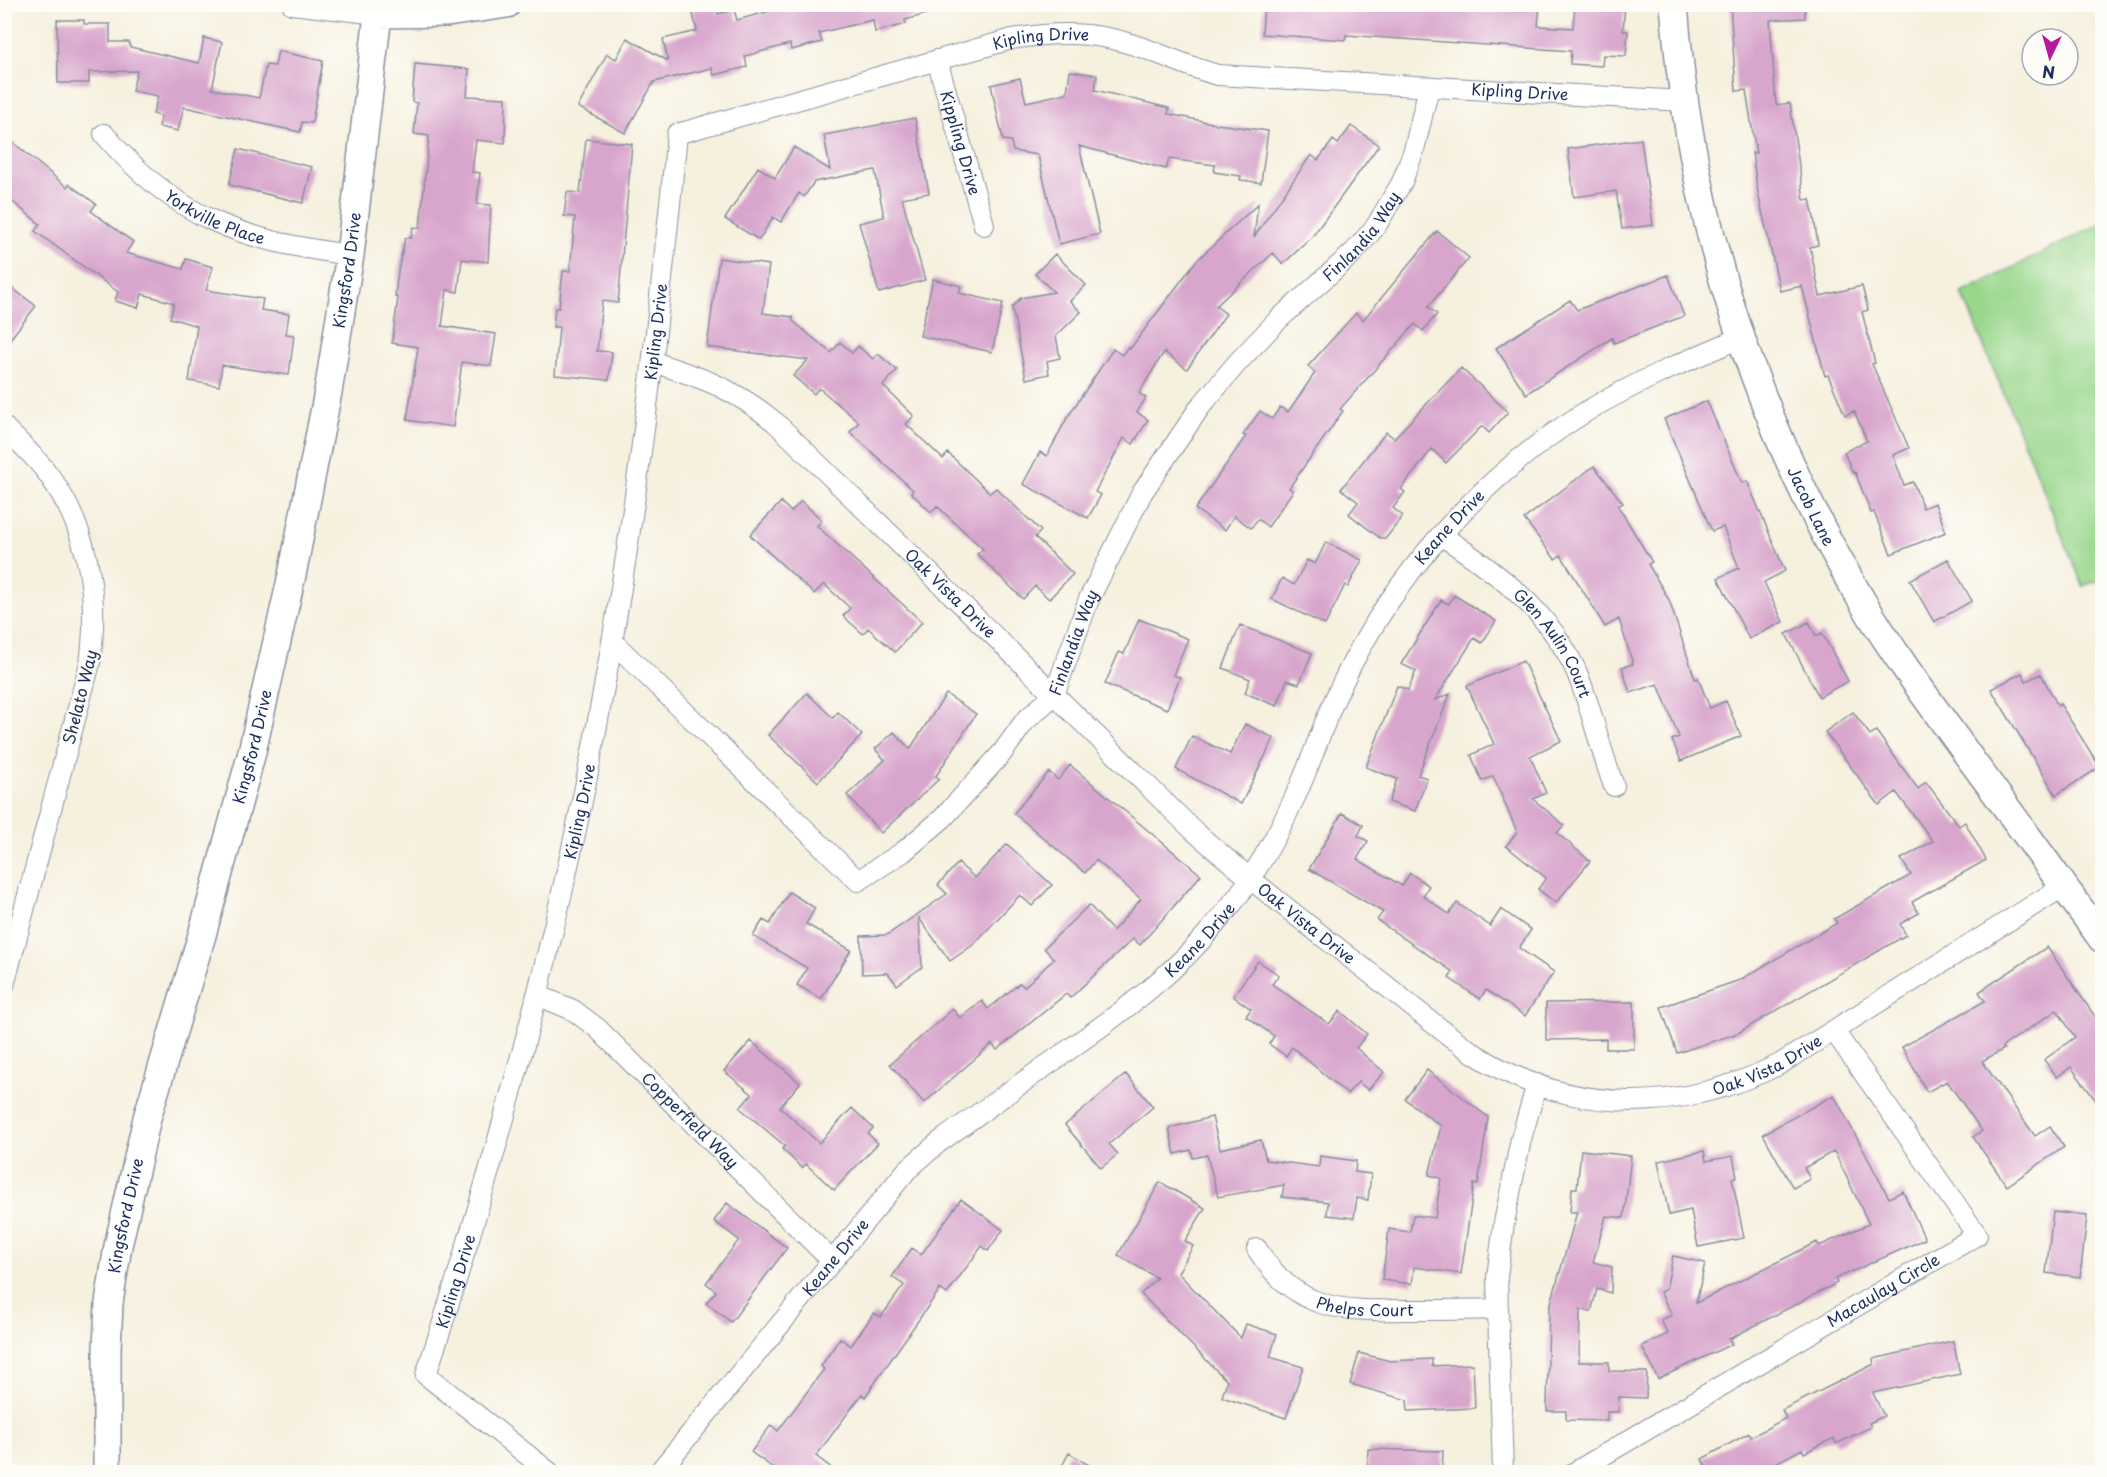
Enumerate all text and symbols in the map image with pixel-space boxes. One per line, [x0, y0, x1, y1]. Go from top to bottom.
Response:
street label: Kipling Drive [990, 21, 1090, 55]
north arrow [2020, 27, 2080, 87]
text: N [2041, 60, 2056, 85]
street label: Kipling Drive [1471, 76, 1569, 106]
street label: Kippling Drive [935, 87, 988, 198]
street label: Yorkville Place [160, 183, 268, 249]
street label: Finlandia Way [1316, 186, 1405, 286]
street label: Kingsford Drive [325, 211, 366, 330]
street label: Kipling Drive [637, 282, 672, 381]
street label: Jacob Lane [1782, 462, 1842, 550]
street label: Keane Drive [1408, 483, 1489, 569]
street label: Oak Vista Drive [900, 542, 1002, 643]
street label: Glen Aulin Court [1509, 582, 1598, 701]
street label: Finlandia Way [1042, 585, 1103, 698]
street label: Shelato Way [56, 647, 102, 747]
street label: Kingsford Drive [225, 687, 277, 806]
street label: Kipling Drive [557, 761, 600, 861]
street label: Oak Vista Drive [1253, 876, 1361, 969]
street label: Keane Drive [1159, 897, 1240, 982]
street label: Oak Vista Drive [1709, 1028, 1826, 1100]
street label: Copperfield Way [637, 1066, 745, 1173]
street label: Kingsford Drive [101, 1156, 149, 1275]
street label: Keane Drive [796, 1213, 874, 1301]
street label: Kipling Drive [429, 1231, 481, 1331]
street label: Macaulay Circle [1822, 1247, 1944, 1332]
street label: Phelps Court [1313, 1289, 1414, 1321]

